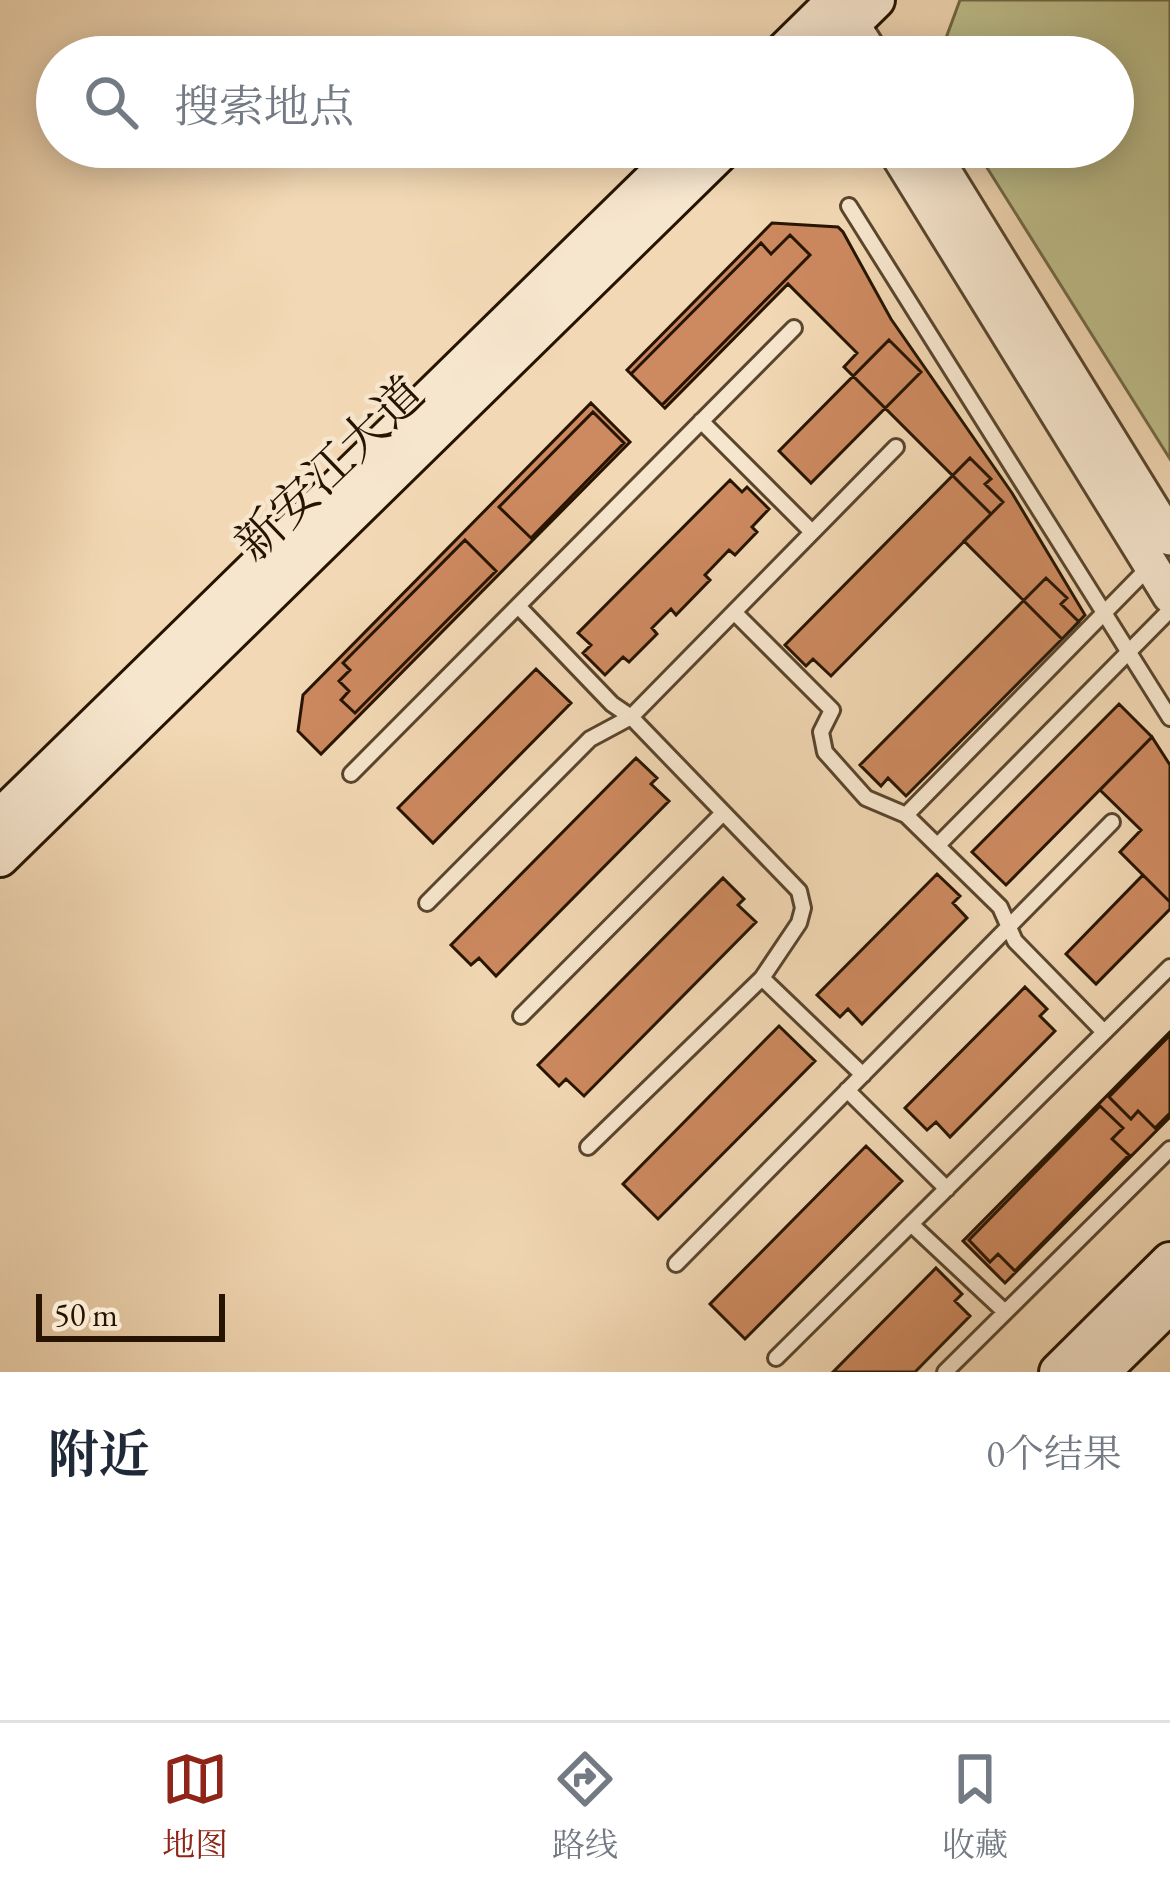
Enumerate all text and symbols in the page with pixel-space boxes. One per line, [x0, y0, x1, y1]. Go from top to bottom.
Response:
search box [36, 36, 1134, 168]
icon: search [78, 69, 144, 135]
text: 搜索地点 [174, 77, 354, 135]
street label: 新安江大道 [221, 362, 437, 574]
scale bar [36, 1288, 225, 1341]
text: 50 m [54, 1293, 118, 1336]
text: 附近 [48, 1421, 150, 1487]
text: 0个结果 [986, 1428, 1122, 1479]
tab: 地图 [162, 1746, 228, 1866]
tab: 路线 [552, 1746, 618, 1866]
tab: 收藏 [942, 1746, 1008, 1866]

